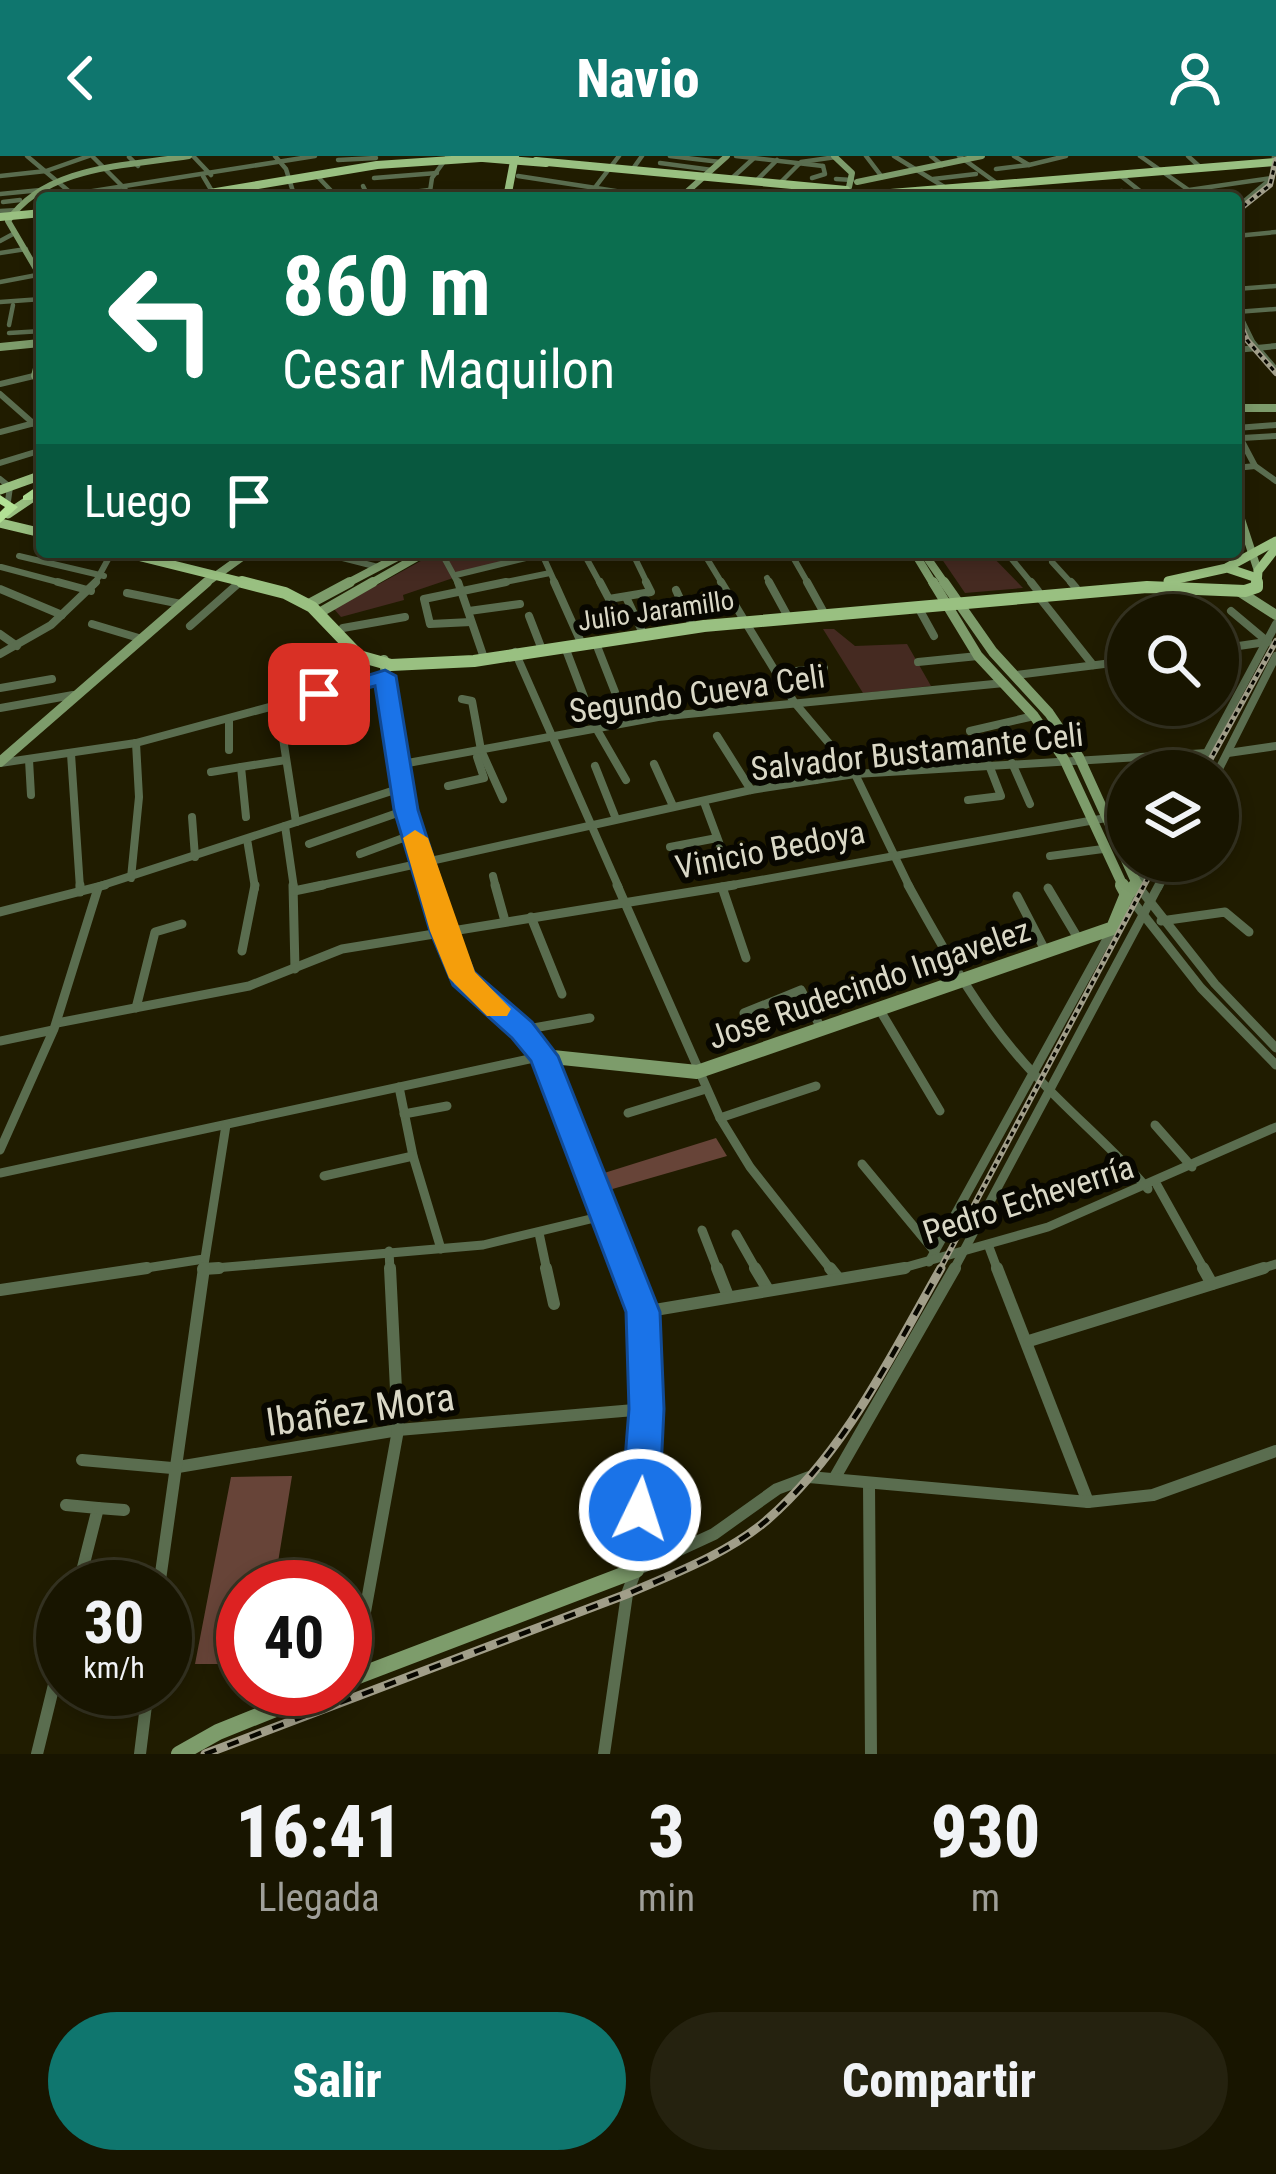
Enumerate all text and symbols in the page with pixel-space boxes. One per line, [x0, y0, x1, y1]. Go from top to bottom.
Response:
icon: back [48, 45, 114, 111]
icon: person [1162, 45, 1228, 111]
text: Navio [576, 47, 700, 110]
text: 860 m [282, 237, 491, 336]
icon: left [84, 240, 240, 396]
text: Cesar Maquilon [282, 338, 615, 401]
icon: arrive [216, 468, 282, 534]
text: Luego [84, 475, 192, 528]
street label: Julio Jaramillo [576, 584, 736, 638]
map controls [1107, 594, 1239, 882]
button: search [1107, 594, 1239, 726]
pin [268, 643, 370, 745]
street label: Segundo Cueva Celi [567, 656, 827, 731]
icon: arrive [286, 661, 352, 727]
street label: Salvador Bustamante Celi [749, 715, 1085, 788]
button: layers [1107, 750, 1239, 882]
street label: Vinicio Bedoya [672, 812, 868, 887]
street label: Jose Rudecindo Ingavelez [703, 910, 1035, 1057]
street label: Pedro Echeverría [918, 1147, 1139, 1252]
street label: Ibañez Mora [263, 1374, 457, 1446]
position arrow [577, 1447, 703, 1573]
speed limit sign: 40 [216, 1560, 372, 1716]
text: 30 [84, 1587, 144, 1658]
text: km/h [83, 1650, 145, 1685]
text: 16:41 [236, 1790, 402, 1875]
text: 3 [648, 1790, 685, 1875]
text: 930 [931, 1790, 1040, 1875]
text: Llegada [258, 1875, 380, 1921]
text: min [638, 1875, 695, 1921]
text: m [971, 1875, 1000, 1921]
button: Salir [48, 2012, 626, 2150]
button: Compartir [650, 2012, 1228, 2150]

